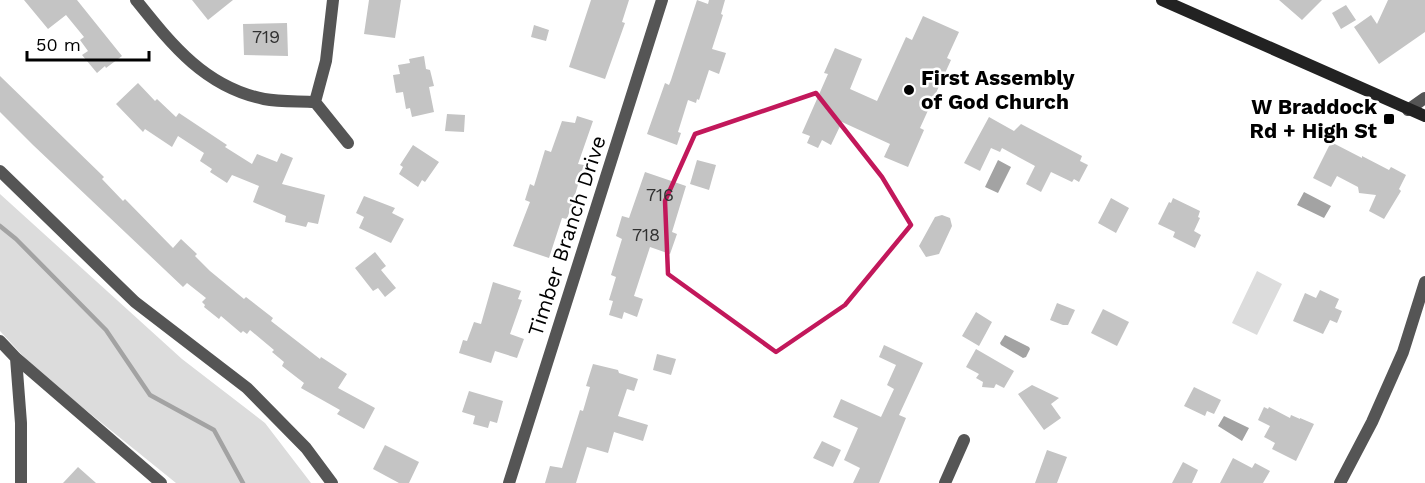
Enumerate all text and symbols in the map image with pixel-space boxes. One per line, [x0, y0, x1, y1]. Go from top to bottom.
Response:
scale bar [27, 24, 148, 62]
house number: 719 [252, 26, 280, 47]
text: 50 m [36, 34, 81, 55]
place label: First Assembly of God Church [921, 65, 1075, 114]
marker: First Assembly of God Church [902, 83, 916, 97]
place label: W Braddock Rd + High St [1250, 94, 1378, 143]
marker: W Braddock Rd + High St [1382, 112, 1396, 126]
street label: Timber Branch Drive [522, 132, 611, 339]
house number: 716 [646, 184, 674, 205]
house number: 718 [632, 224, 660, 245]

